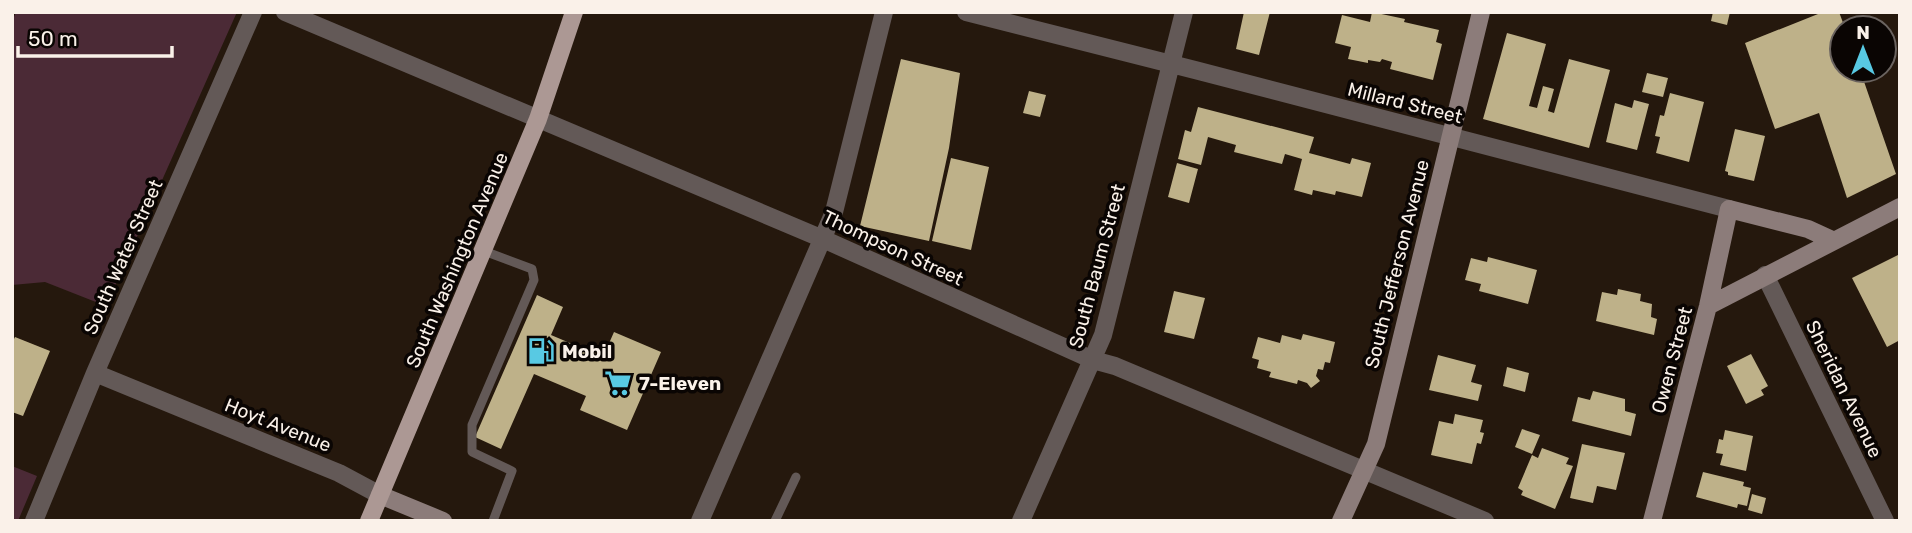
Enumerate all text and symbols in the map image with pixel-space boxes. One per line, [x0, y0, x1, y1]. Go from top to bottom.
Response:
scale bar [18, 14, 172, 58]
north arrow [1828, 14, 1898, 84]
text: N [1856, 21, 1870, 44]
text: 50 m [28, 26, 78, 51]
street label: Millard Street [1345, 78, 1465, 128]
street label: South Washington Avenue [401, 149, 513, 371]
street label: South Jefferson Avenue [1360, 157, 1434, 371]
street label: South Water Street [78, 175, 168, 338]
street label: South Baum Street [1064, 181, 1130, 351]
street label: Thompson Street [819, 205, 968, 291]
street label: Owen Street [1647, 304, 1697, 416]
street label: Sheridan Avenue [1801, 317, 1887, 461]
fuel station icon: Mobil [526, 336, 556, 366]
place label: Mobil [562, 340, 612, 363]
supermarket icon: 7-Eleven [603, 368, 633, 398]
place label: 7-Eleven [639, 372, 721, 395]
street label: Hoyt Avenue [221, 393, 335, 457]

